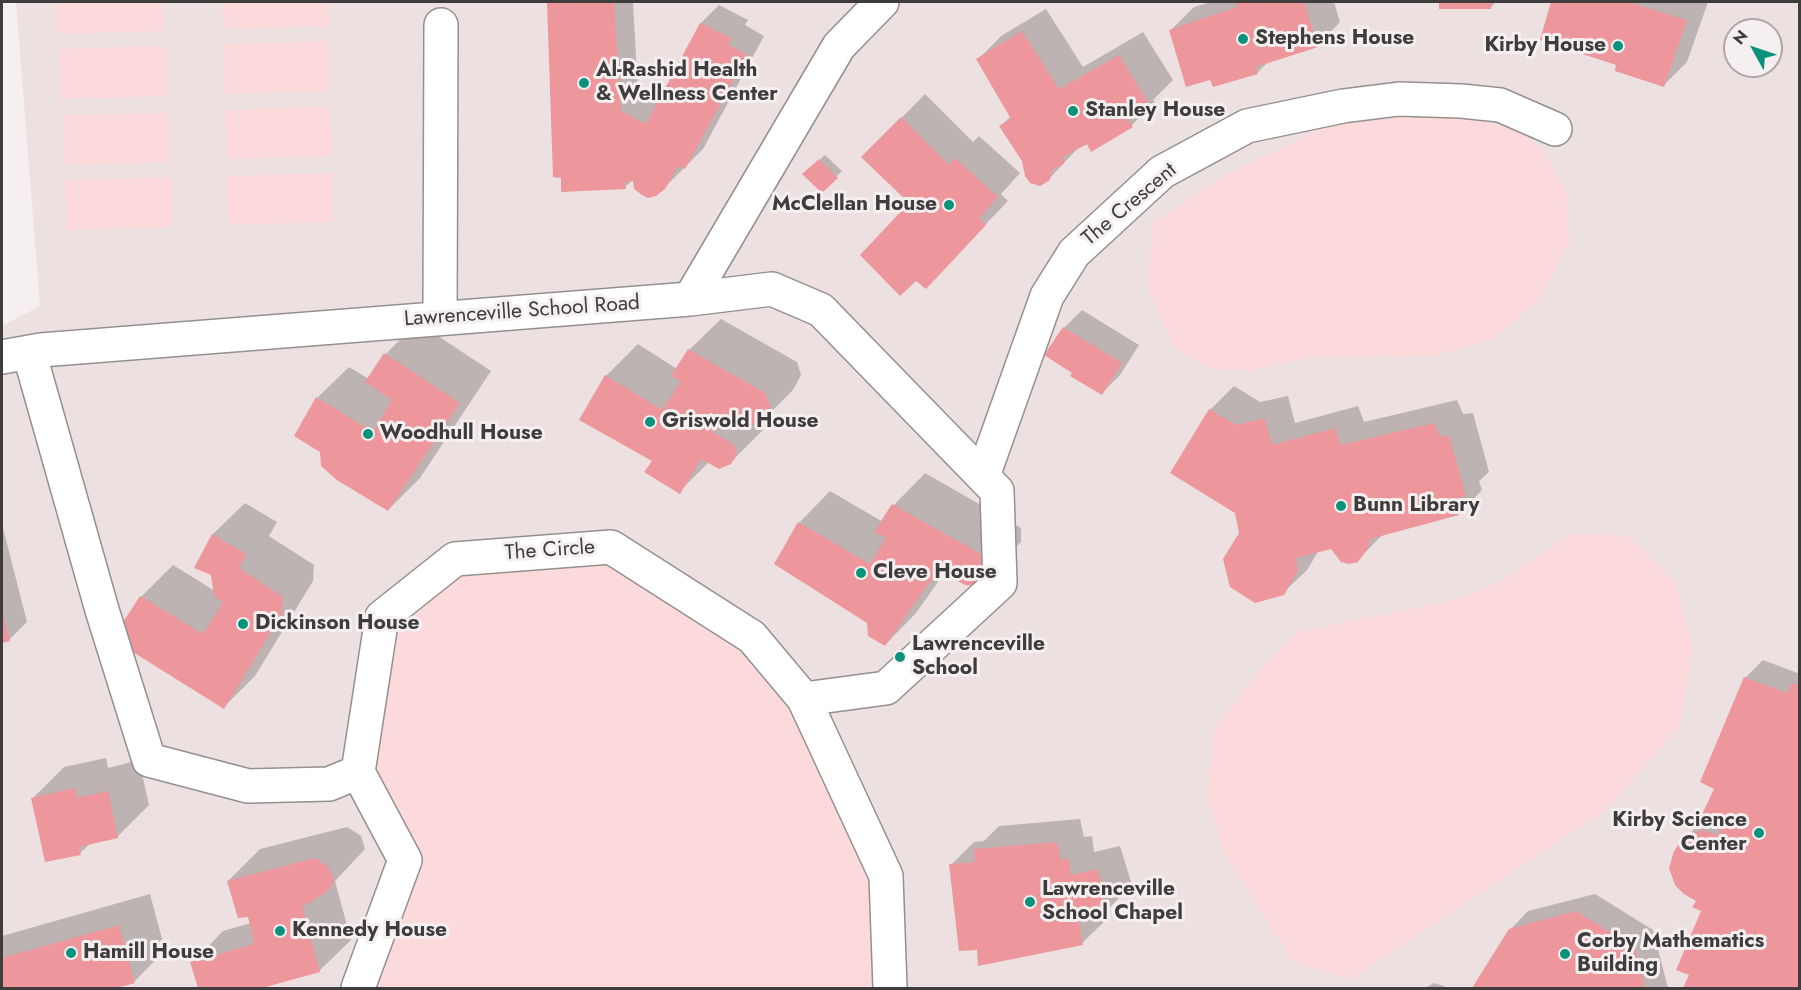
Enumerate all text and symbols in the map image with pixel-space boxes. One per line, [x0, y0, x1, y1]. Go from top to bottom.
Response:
north arrow [1723, 18, 1783, 78]
text: N [1727, 25, 1753, 50]
place label: Stephens House [1255, 26, 1414, 52]
marker: Stephens House [1236, 32, 1250, 46]
place label: Kirby House [1484, 33, 1606, 59]
marker: Kirby House [1611, 39, 1625, 53]
place label: Al-Rashid Health & Wellness Center [596, 58, 778, 108]
marker: Al-Rashid Health & Wellness Center [577, 76, 591, 90]
place label: Stanley House [1085, 98, 1225, 124]
marker: Stanley House [1066, 104, 1080, 118]
street label: The Crescent [1078, 158, 1182, 252]
place label: McClellan House [772, 192, 937, 218]
marker: McClellan House [942, 198, 956, 212]
street label: Lawrenceville School Road [403, 291, 641, 333]
place label: Griswold House [662, 409, 819, 435]
marker: Griswold House [643, 415, 657, 429]
place label: Woodhull House [380, 421, 543, 447]
marker: Woodhull House [361, 427, 375, 441]
place label: Bunn Library [1353, 493, 1479, 519]
marker: Bunn Library [1334, 499, 1348, 513]
street label: The Circle [504, 535, 596, 567]
place label: Cleve House [873, 560, 997, 586]
marker: Cleve House [854, 566, 868, 580]
place label: Dickinson House [255, 611, 419, 637]
marker: Dickinson House [236, 617, 250, 631]
place label: Lawrenceville School [912, 632, 1045, 682]
marker: Lawrenceville School [893, 650, 907, 664]
place label: Kirby Science Center [1612, 808, 1747, 858]
marker: Kirby Science Center [1752, 826, 1766, 840]
place label: Lawrenceville School Chapel [1042, 877, 1183, 927]
marker: Lawrenceville School Chapel [1023, 895, 1037, 909]
place label: Kennedy House [292, 918, 447, 944]
marker: Kennedy House [273, 924, 287, 938]
place label: Corby Mathematics Building [1577, 929, 1764, 979]
place label: Hamill House [83, 940, 214, 966]
marker: Hamill House [64, 946, 78, 960]
marker: Corby Mathematics Building [1558, 947, 1572, 961]

